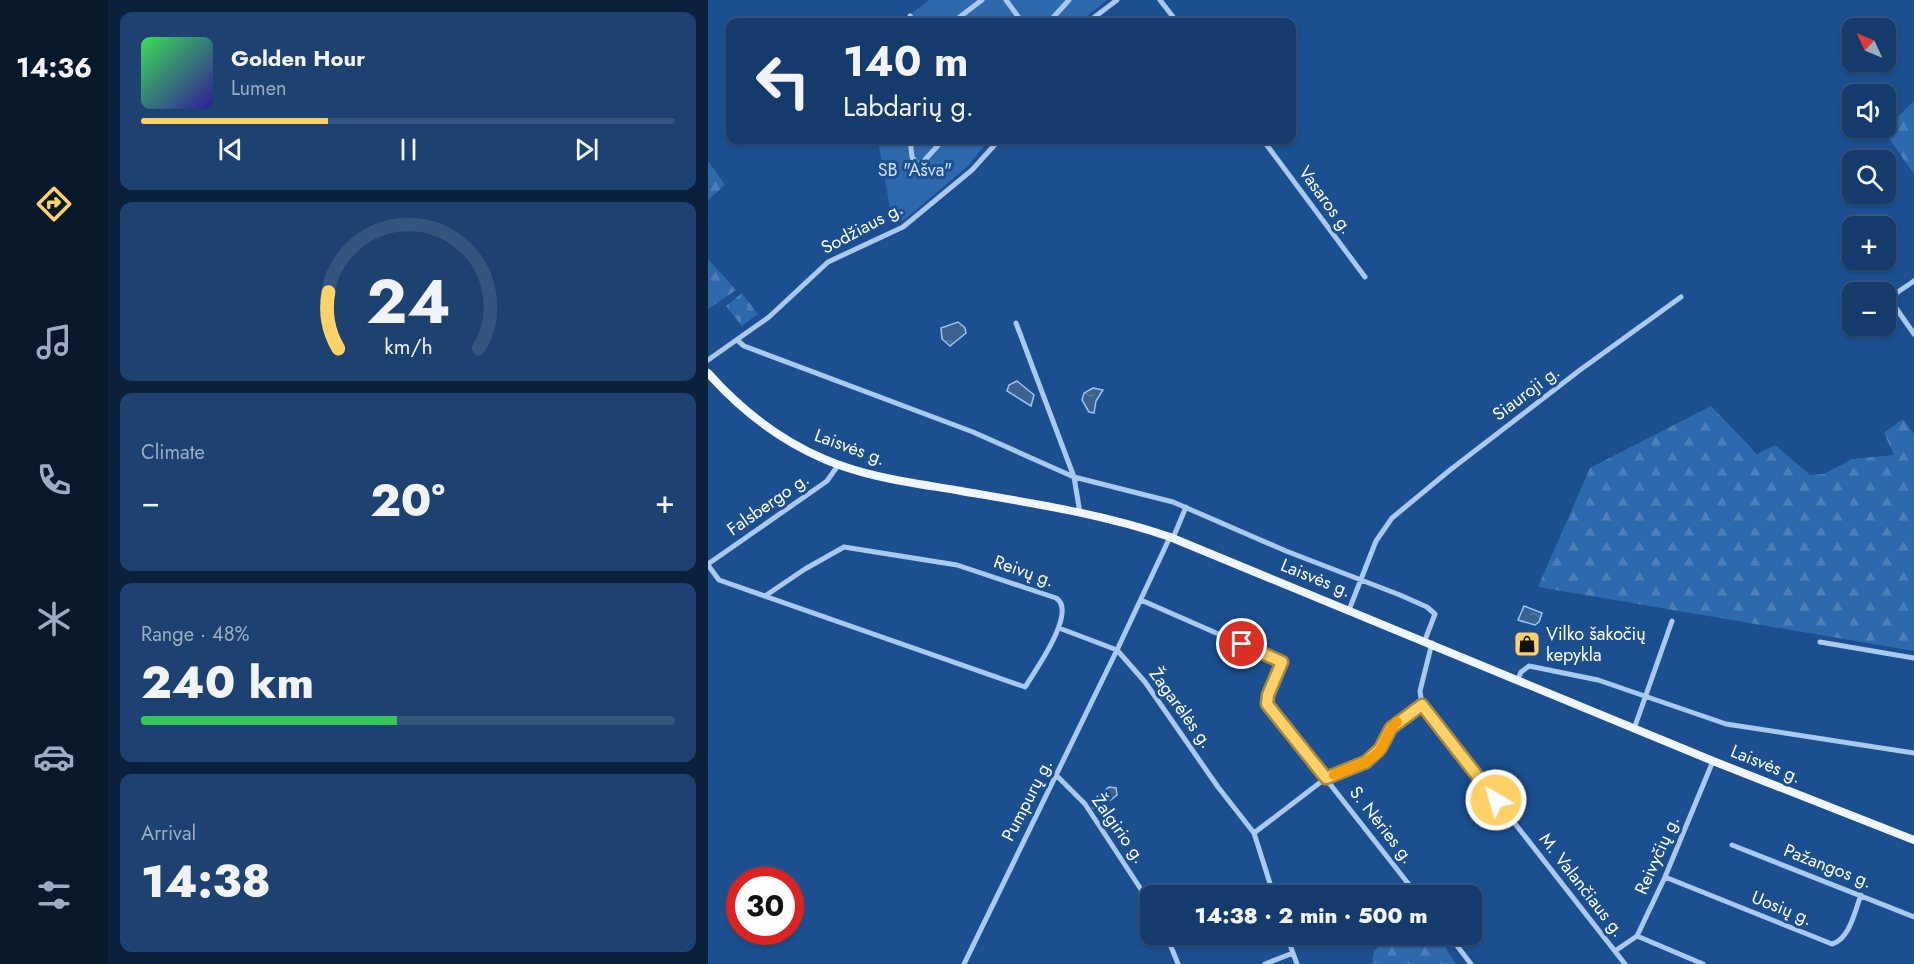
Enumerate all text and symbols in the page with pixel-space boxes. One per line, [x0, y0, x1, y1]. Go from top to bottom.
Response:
north arrow [1842, 18, 1896, 72]
map controls [1842, 18, 1896, 336]
text: 140 m [843, 31, 969, 92]
text: Golden Hour [231, 42, 365, 74]
icon: left [744, 42, 822, 120]
text: 14:36 [16, 48, 92, 87]
text: Lumen [231, 74, 287, 103]
button: sound [1842, 84, 1896, 138]
text: Labdarių g. [843, 87, 974, 126]
icon: previous [214, 133, 247, 166]
icon: pause [392, 133, 425, 166]
icon: next [570, 133, 603, 166]
button: search [1842, 150, 1896, 204]
park label: SB "Ašva" [878, 157, 952, 183]
street label: Vasaros g. [1292, 161, 1360, 239]
icon: directions [33, 183, 75, 225]
street label: Sodžiaus g. [816, 196, 908, 260]
button: + [1842, 216, 1896, 270]
text: 24 [366, 256, 450, 346]
button: − [1842, 282, 1896, 336]
icon: music [33, 321, 75, 363]
text: km/h [384, 331, 432, 362]
street label: Siauroji g. [1487, 359, 1565, 427]
street label: Laisvės g. [811, 422, 889, 472]
text: Climate [141, 438, 205, 467]
icon: phone [33, 459, 75, 501]
street label: Falsbergo g. [722, 466, 814, 542]
text: 20° [370, 468, 445, 533]
text: − [141, 478, 160, 525]
text: + [655, 478, 675, 525]
street label: Reivų g. [990, 549, 1058, 593]
street label: Laisvės g. [1277, 552, 1355, 604]
icon: climate [33, 598, 75, 640]
pin [1216, 618, 1267, 669]
text: Range · 48% [141, 620, 250, 649]
place label: Vilko šakočių kepykla [1546, 621, 1646, 668]
icon: arrive [1225, 627, 1258, 660]
shop icon: Vilko šakočių kepykla [1512, 629, 1542, 659]
text: 240 km [141, 650, 314, 715]
street label: Žagarėlės g. [1143, 662, 1219, 754]
icon: car [33, 736, 75, 778]
street label: Laisvės g. [1727, 738, 1805, 790]
street label: Pumpurų g. [995, 754, 1059, 846]
position arrow [1464, 768, 1528, 832]
street label: S. Nėries g. [1343, 781, 1421, 869]
street label: Žalgirio g. [1086, 789, 1152, 869]
street label: Reivyčių g. [1628, 811, 1686, 899]
text: Arrival [141, 819, 196, 848]
street label: M. Valančiaus g. [1533, 827, 1631, 943]
street label: Pažangos g. [1780, 837, 1876, 895]
text: 14:38 [141, 849, 271, 914]
speed limit sign: 30 [726, 867, 804, 945]
icon: filters [33, 874, 75, 916]
street label: Uosių g. [1748, 884, 1816, 932]
text: 14:38 · 2 min · 500 m [1195, 899, 1427, 931]

